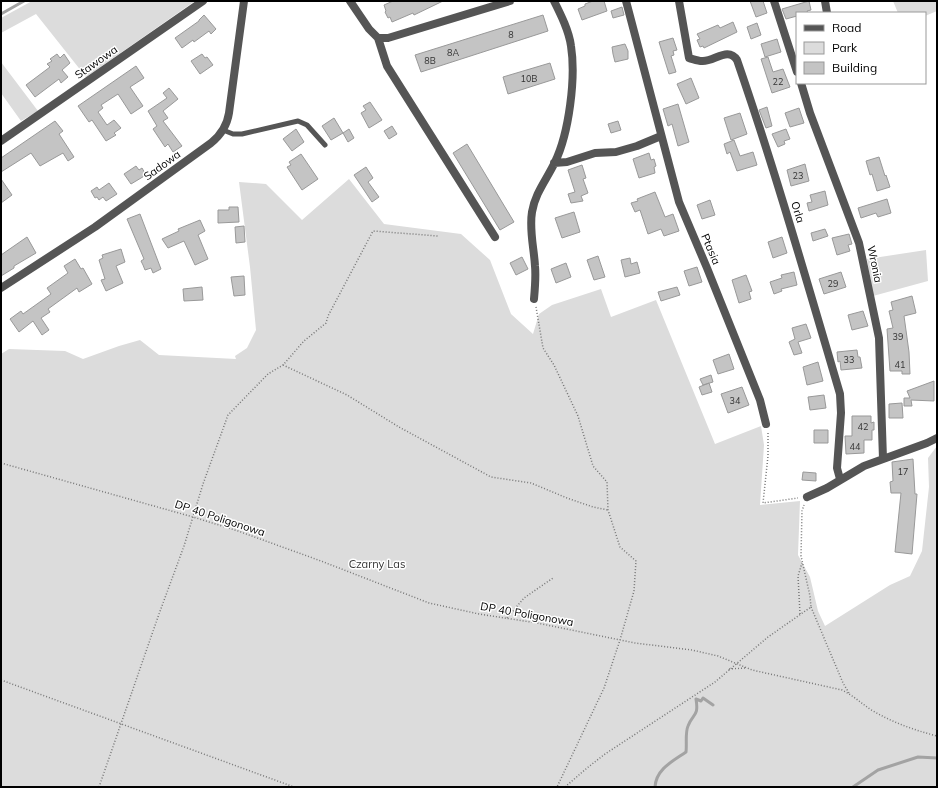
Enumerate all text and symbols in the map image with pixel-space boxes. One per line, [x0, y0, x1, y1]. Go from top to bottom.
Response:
legend [796, 12, 926, 84]
text: Road [832, 20, 861, 35]
house number: 8 [508, 29, 514, 40]
text: Park [832, 40, 858, 55]
street label: Stawowa [72, 42, 120, 82]
house number: 8A [447, 47, 459, 58]
house number: 8B [424, 55, 436, 66]
text: Building [832, 60, 877, 75]
house number: 10B [521, 73, 537, 84]
house number: 22 [773, 76, 783, 87]
street label: Sadowa [141, 147, 183, 183]
house number: 23 [793, 170, 803, 181]
street label: Orla [788, 200, 808, 224]
street label: Ptasia [698, 231, 724, 267]
street label: Wronia [864, 244, 886, 284]
house number: 29 [828, 278, 838, 289]
house number: 39 [893, 331, 903, 342]
house number: 33 [844, 354, 854, 365]
house number: 41 [895, 359, 905, 370]
house number: 34 [730, 395, 741, 406]
house number: 42 [858, 421, 868, 432]
house number: 44 [850, 441, 861, 452]
house number: 17 [898, 466, 908, 477]
street label: DP 40 Poligonowa [173, 497, 267, 539]
park label: Czarny Las [349, 557, 405, 571]
street label: DP 40 Poligonowa [479, 599, 575, 629]

